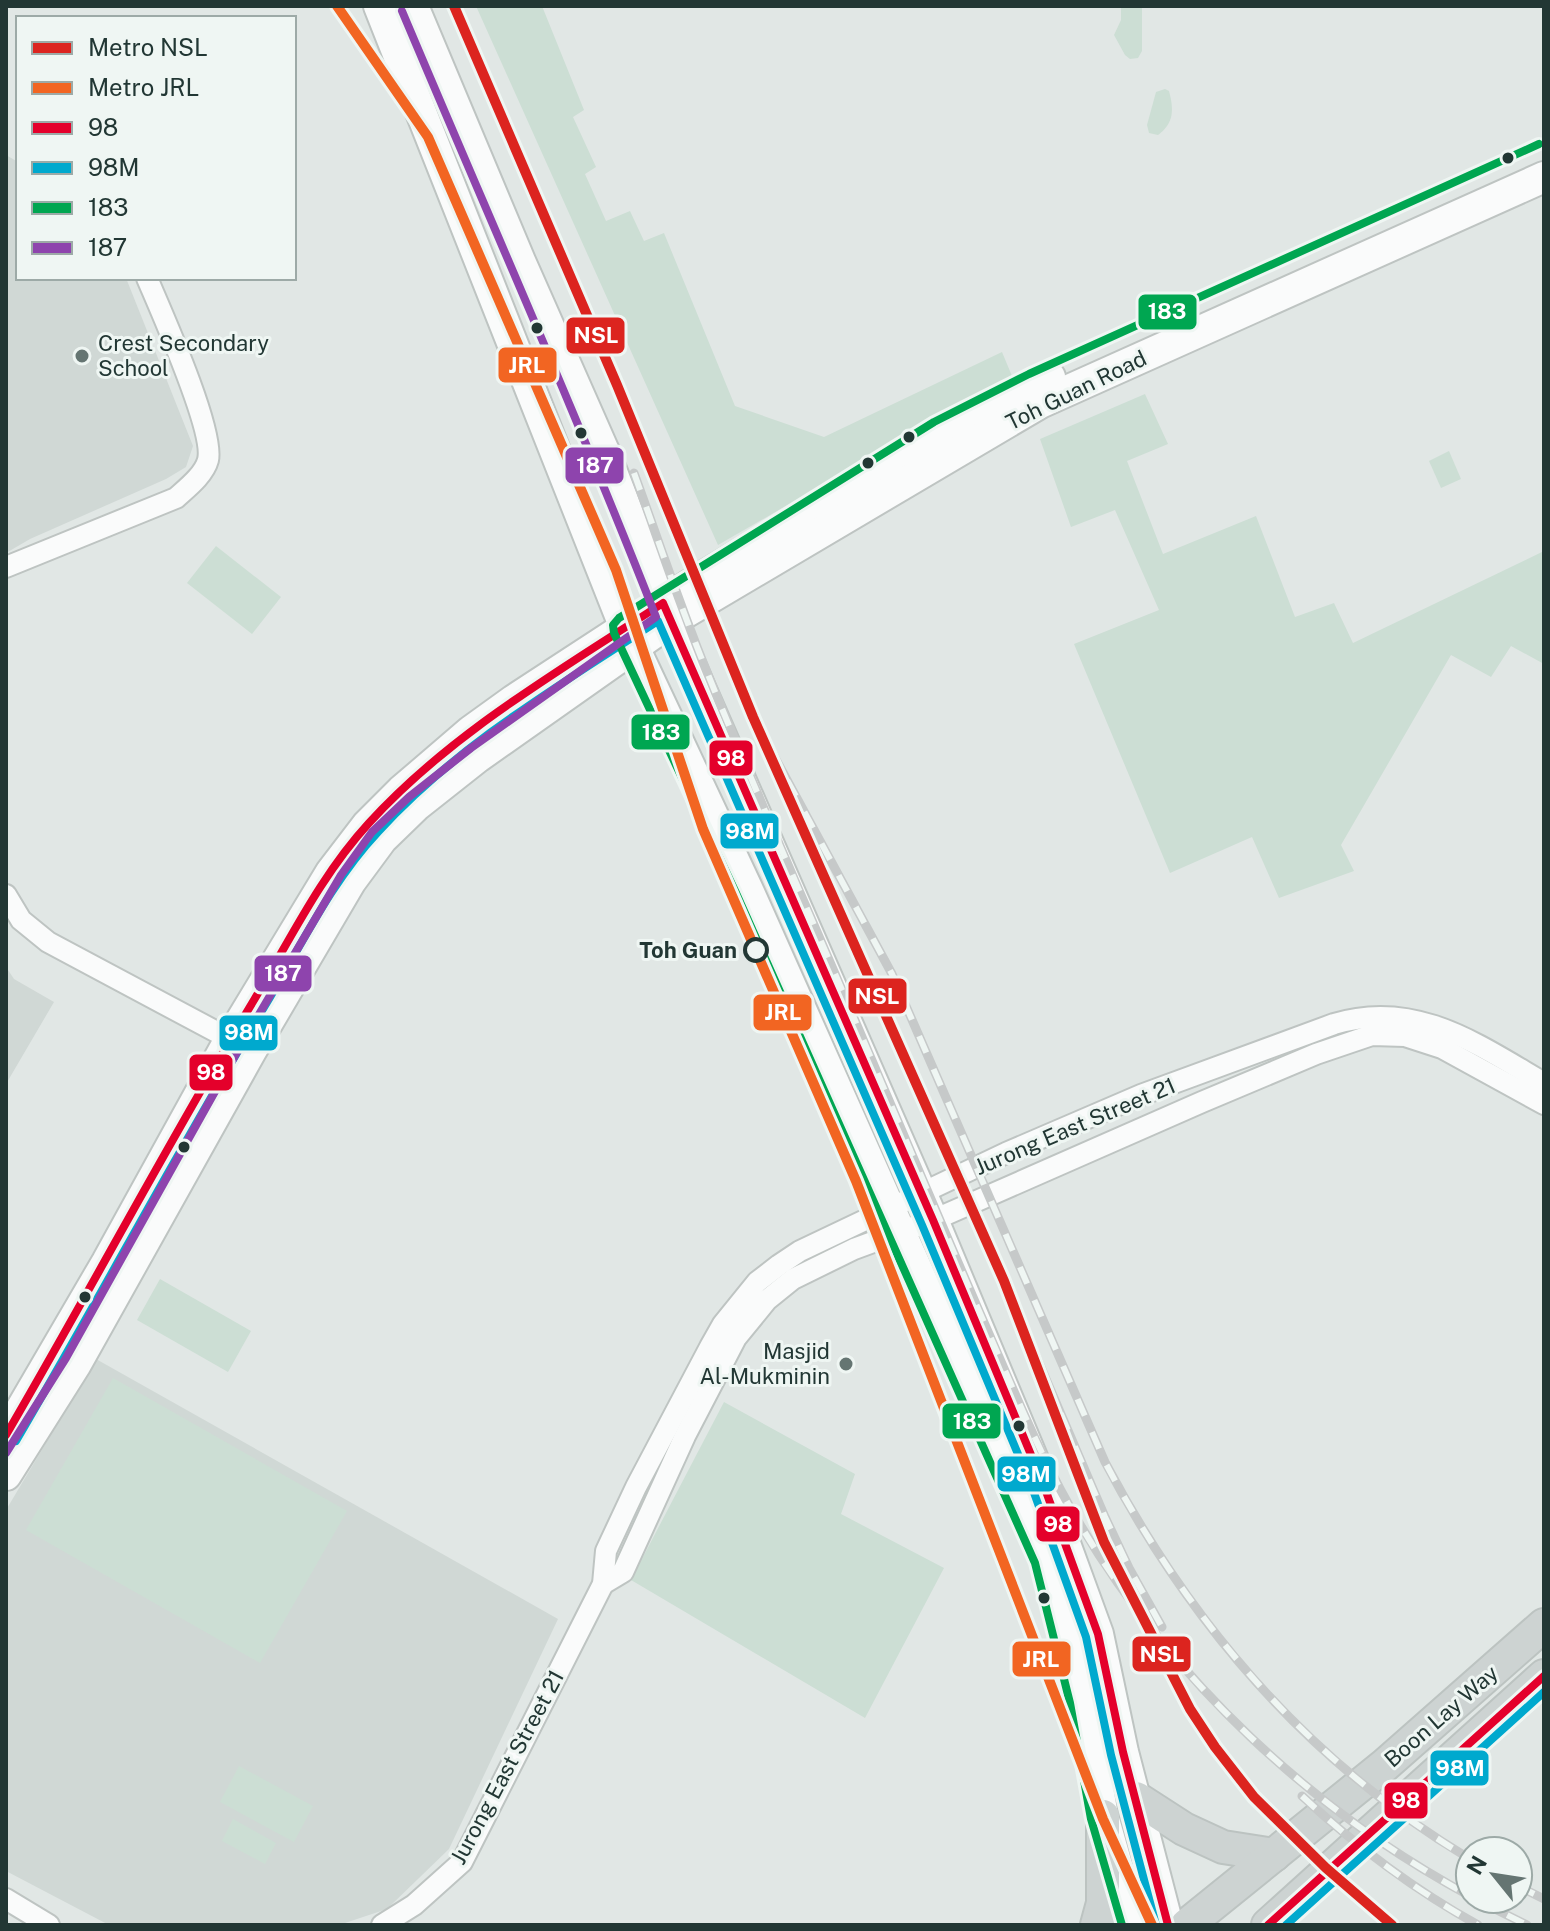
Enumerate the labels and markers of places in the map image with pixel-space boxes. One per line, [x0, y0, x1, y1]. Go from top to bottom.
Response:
unlabelled marker [1500, 150, 1516, 166]
unlabelled marker [529, 320, 545, 336]
place label: Crest Secondary School [98, 330, 269, 381]
marker: Crest Secondary School [73, 347, 91, 365]
unlabelled marker [573, 425, 589, 441]
unlabelled marker [901, 429, 917, 445]
unlabelled marker [860, 455, 876, 471]
place label: Toh Guan [639, 937, 737, 963]
marker: Toh Guan [744, 938, 768, 962]
unlabelled marker [176, 1139, 192, 1155]
unlabelled marker [77, 1289, 93, 1305]
place label: Masjid Al-Mukminin [699, 1338, 830, 1389]
marker: Masjid Al-Mukminin [837, 1355, 855, 1373]
unlabelled marker [1011, 1418, 1027, 1434]
unlabelled marker [1036, 1590, 1052, 1606]

